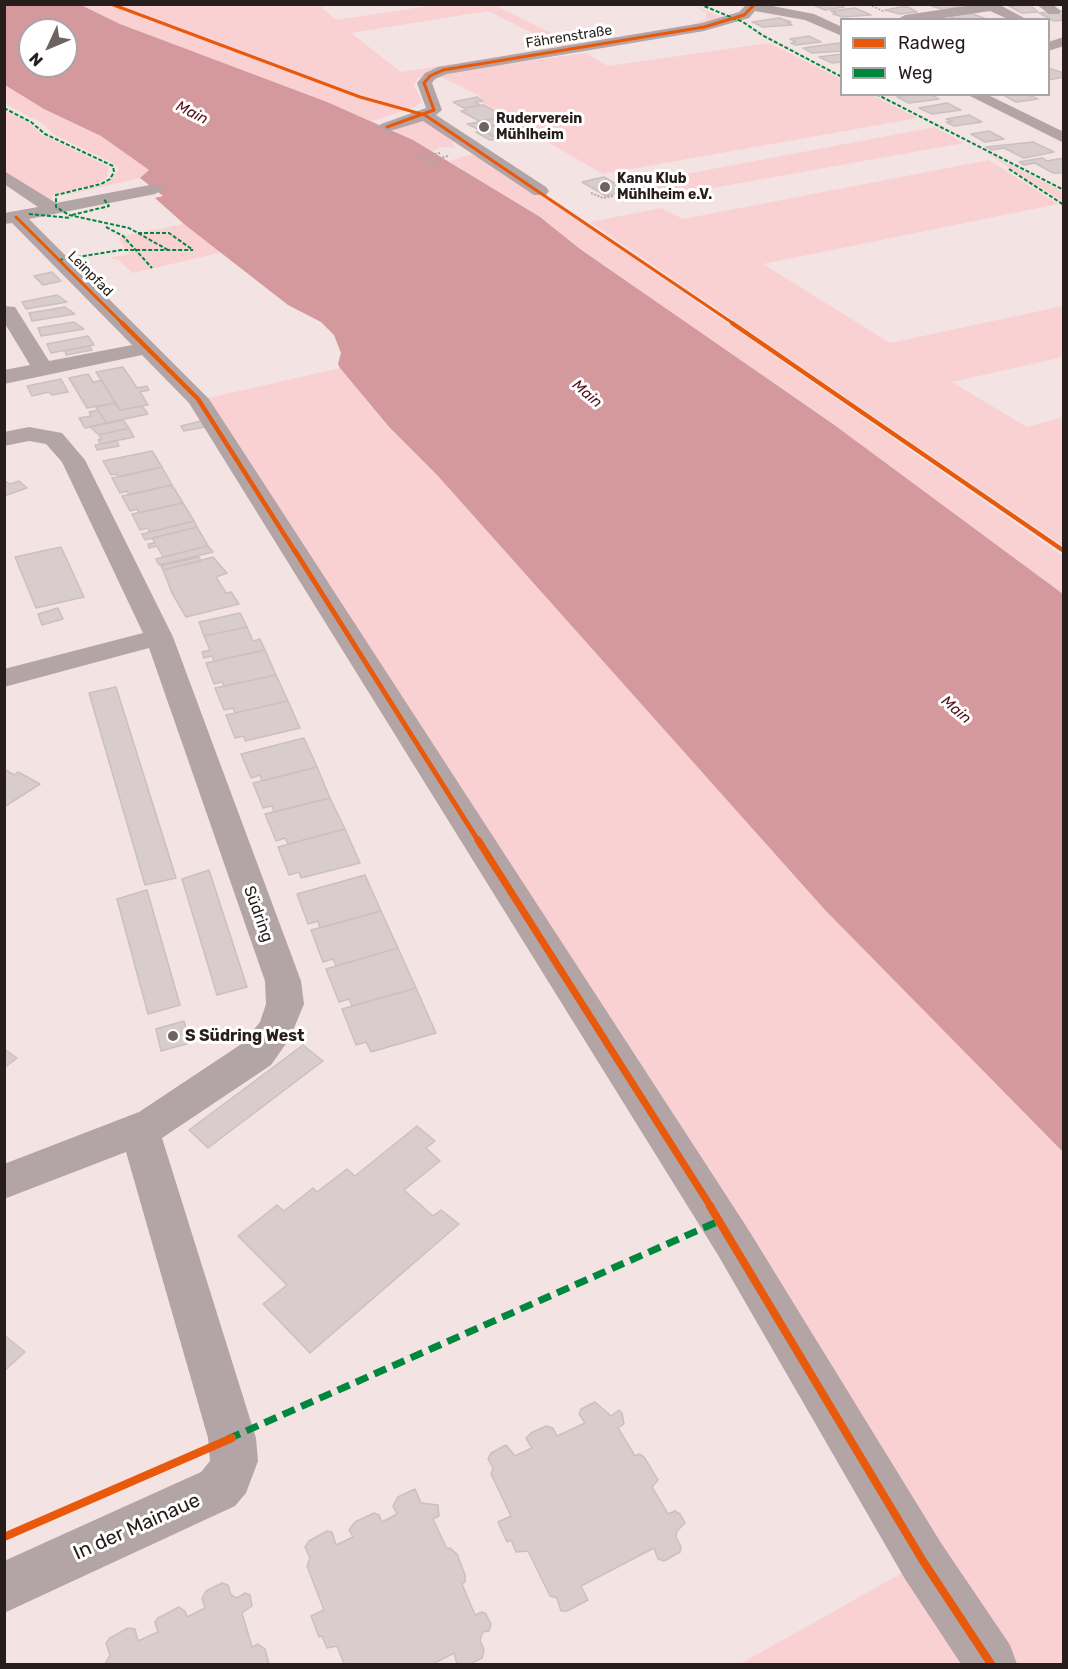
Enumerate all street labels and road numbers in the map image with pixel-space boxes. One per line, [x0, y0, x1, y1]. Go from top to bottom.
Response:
street label: Fährenstraße [525, 22, 613, 52]
street label: Leinpfad [64, 248, 116, 300]
street label: Südring [239, 883, 277, 945]
street label: In der Mainaue [70, 1488, 204, 1566]

